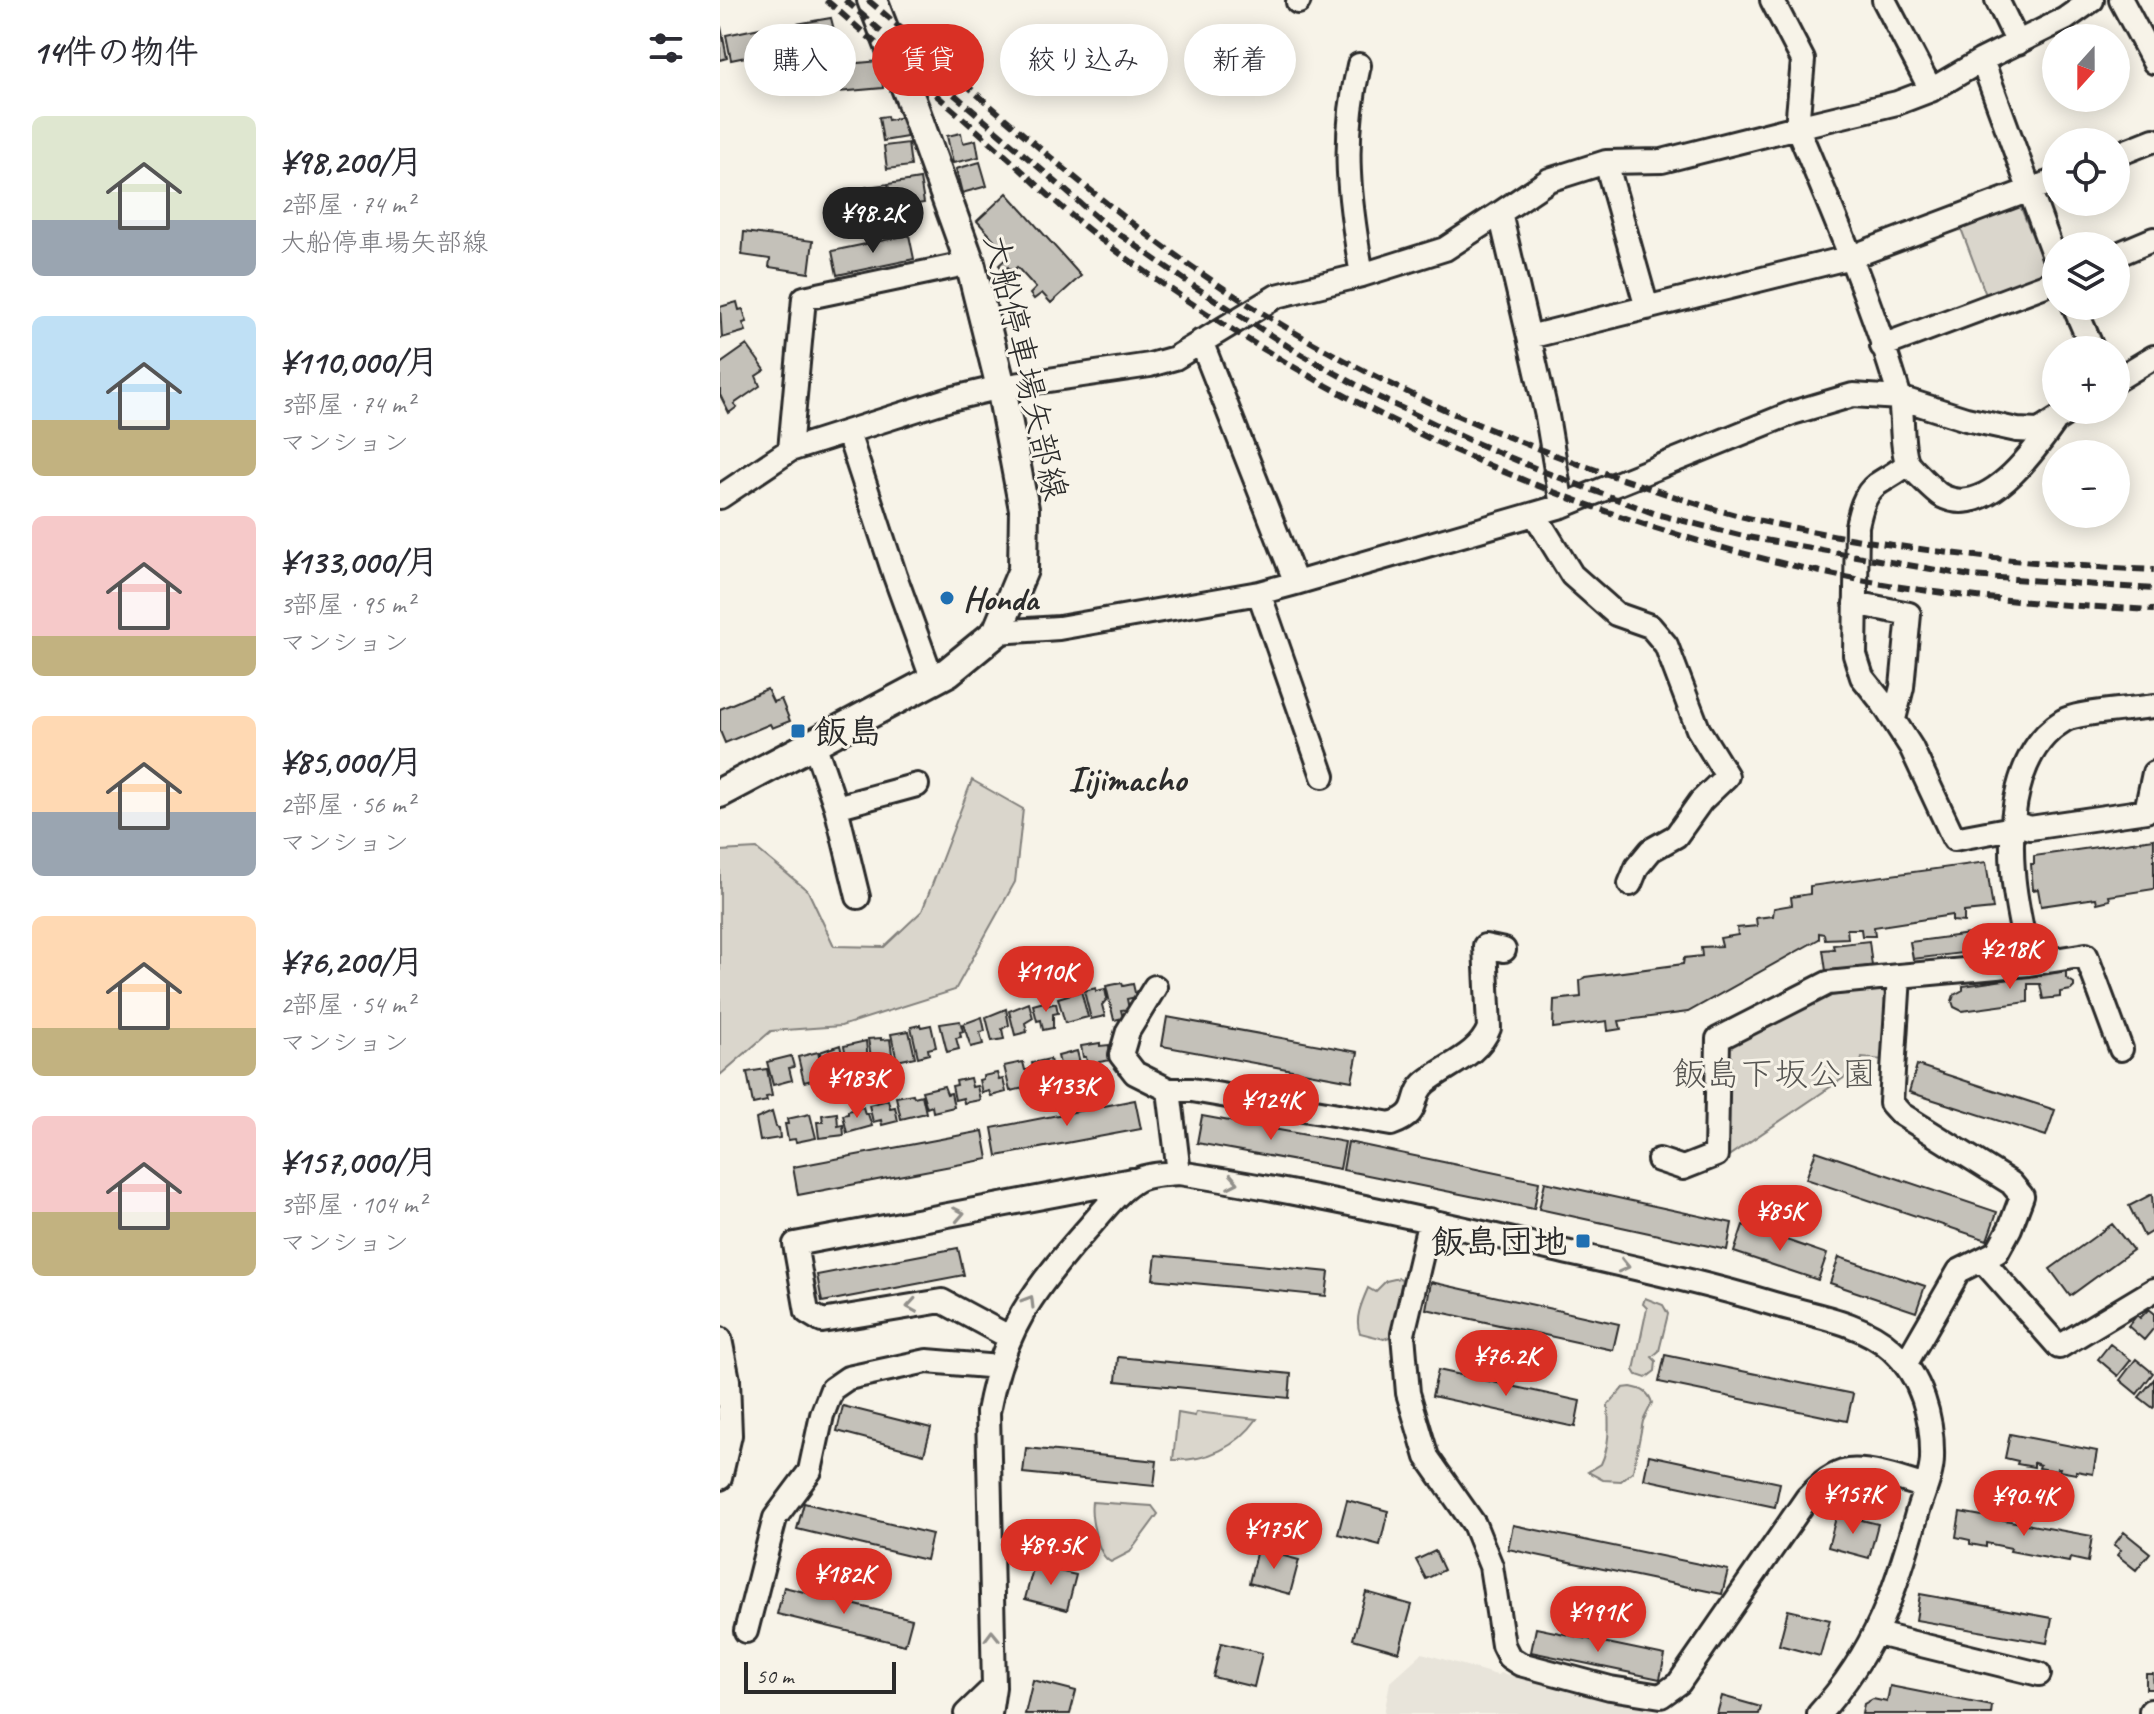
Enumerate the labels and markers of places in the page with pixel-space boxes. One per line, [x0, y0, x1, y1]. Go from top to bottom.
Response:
pin: ¥98.2K [808, 187, 938, 255]
place label: Honda [963, 577, 1041, 620]
marker: Honda [938, 589, 956, 607]
place label: 飯島 [814, 710, 882, 753]
marker: 飯島 [789, 722, 807, 740]
pin: ¥218K [1954, 923, 2066, 991]
pin: ¥110K [990, 946, 1102, 1014]
pin: ¥183K [801, 1052, 913, 1120]
pin: ¥133K [1011, 1060, 1123, 1128]
pin: ¥124K [1215, 1074, 1327, 1142]
pin: ¥85K [1733, 1185, 1827, 1253]
place label: 飯島団地 [1431, 1220, 1567, 1263]
marker: 飯島団地 [1574, 1232, 1592, 1250]
pin: ¥76.2K [1441, 1330, 1571, 1398]
pin: ¥157K [1797, 1468, 1909, 1536]
pin: ¥90.4K [1959, 1470, 2089, 1538]
pin: ¥175K [1218, 1503, 1330, 1571]
pin: ¥89.5K [986, 1519, 1116, 1587]
pin: ¥182K [788, 1548, 900, 1616]
pin: ¥191K [1542, 1586, 1654, 1654]

